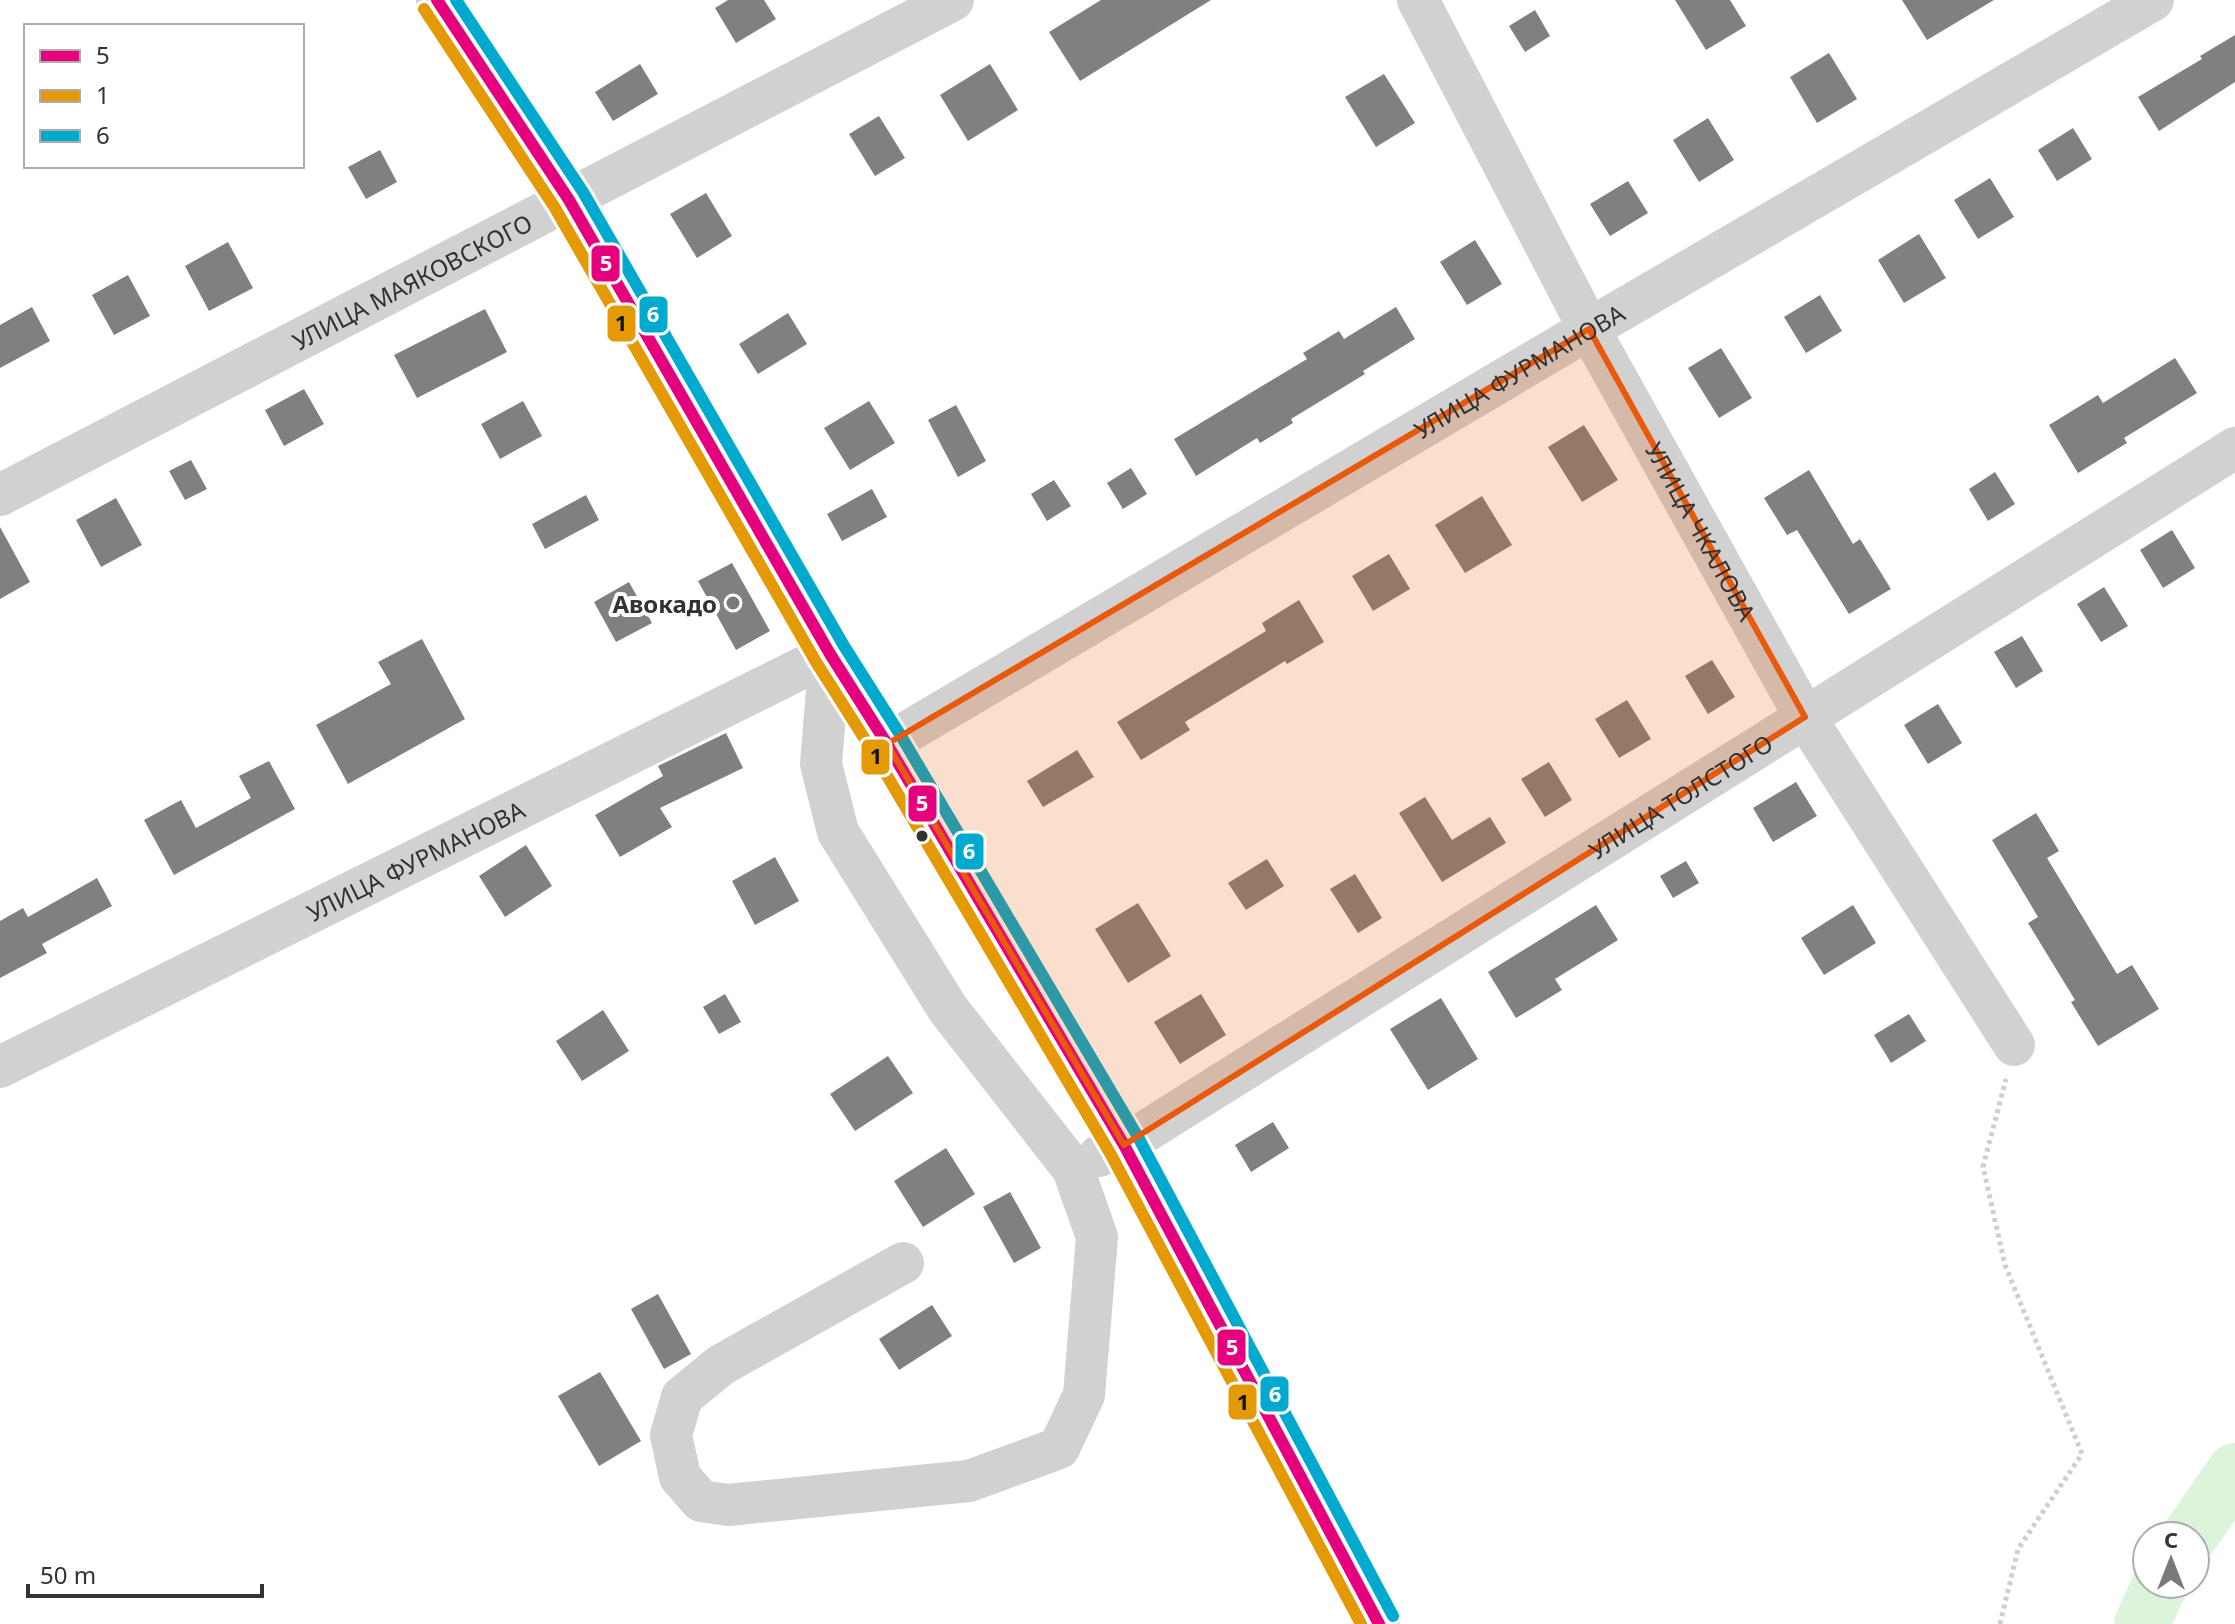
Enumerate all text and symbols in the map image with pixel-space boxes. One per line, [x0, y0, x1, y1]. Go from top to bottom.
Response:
legend [24, 24, 304, 168]
text: 5 [96, 38, 110, 71]
text: 1 [96, 78, 110, 111]
text: 6 [96, 118, 110, 151]
street label: УЛИЦА МАЯКОВСКОГО [286, 205, 537, 357]
line badge: 5 [590, 244, 621, 283]
text: 5 [600, 247, 612, 277]
line badge: 6 [638, 295, 669, 334]
street label: УЛИЦА ФУРМАНОВА [1407, 295, 1631, 446]
text: 6 [647, 298, 659, 328]
line badge: 1 [606, 304, 637, 343]
text: 1 [615, 307, 627, 337]
street label: УЛИЦА ЧКАЛОВА [1639, 436, 1765, 627]
place label: Авокадо [612, 587, 717, 620]
marker: Авокадо [724, 594, 742, 612]
street label: УЛИЦА ТОЛСТОГО [1582, 726, 1778, 866]
line badge: 1 [860, 738, 891, 776]
text: 1 [870, 740, 882, 770]
line badge: 5 [907, 784, 938, 823]
text: 5 [916, 787, 928, 817]
street label: УЛИЦА ФУРМАНОВА [301, 792, 530, 928]
unlabelled marker [914, 828, 930, 844]
line badge: 6 [954, 832, 985, 871]
text: 6 [963, 835, 975, 865]
line badge: 5 [1216, 1328, 1247, 1367]
text: 5 [1226, 1331, 1238, 1361]
line badge: 6 [1259, 1375, 1290, 1413]
text: 6 [1269, 1378, 1281, 1408]
line badge: 1 [1227, 1383, 1258, 1421]
text: 1 [1237, 1386, 1249, 1416]
north arrow [2131, 1520, 2211, 1600]
text: С [2164, 1524, 2178, 1554]
scale bar [28, 1548, 262, 1598]
text: 50 m [40, 1558, 96, 1591]

